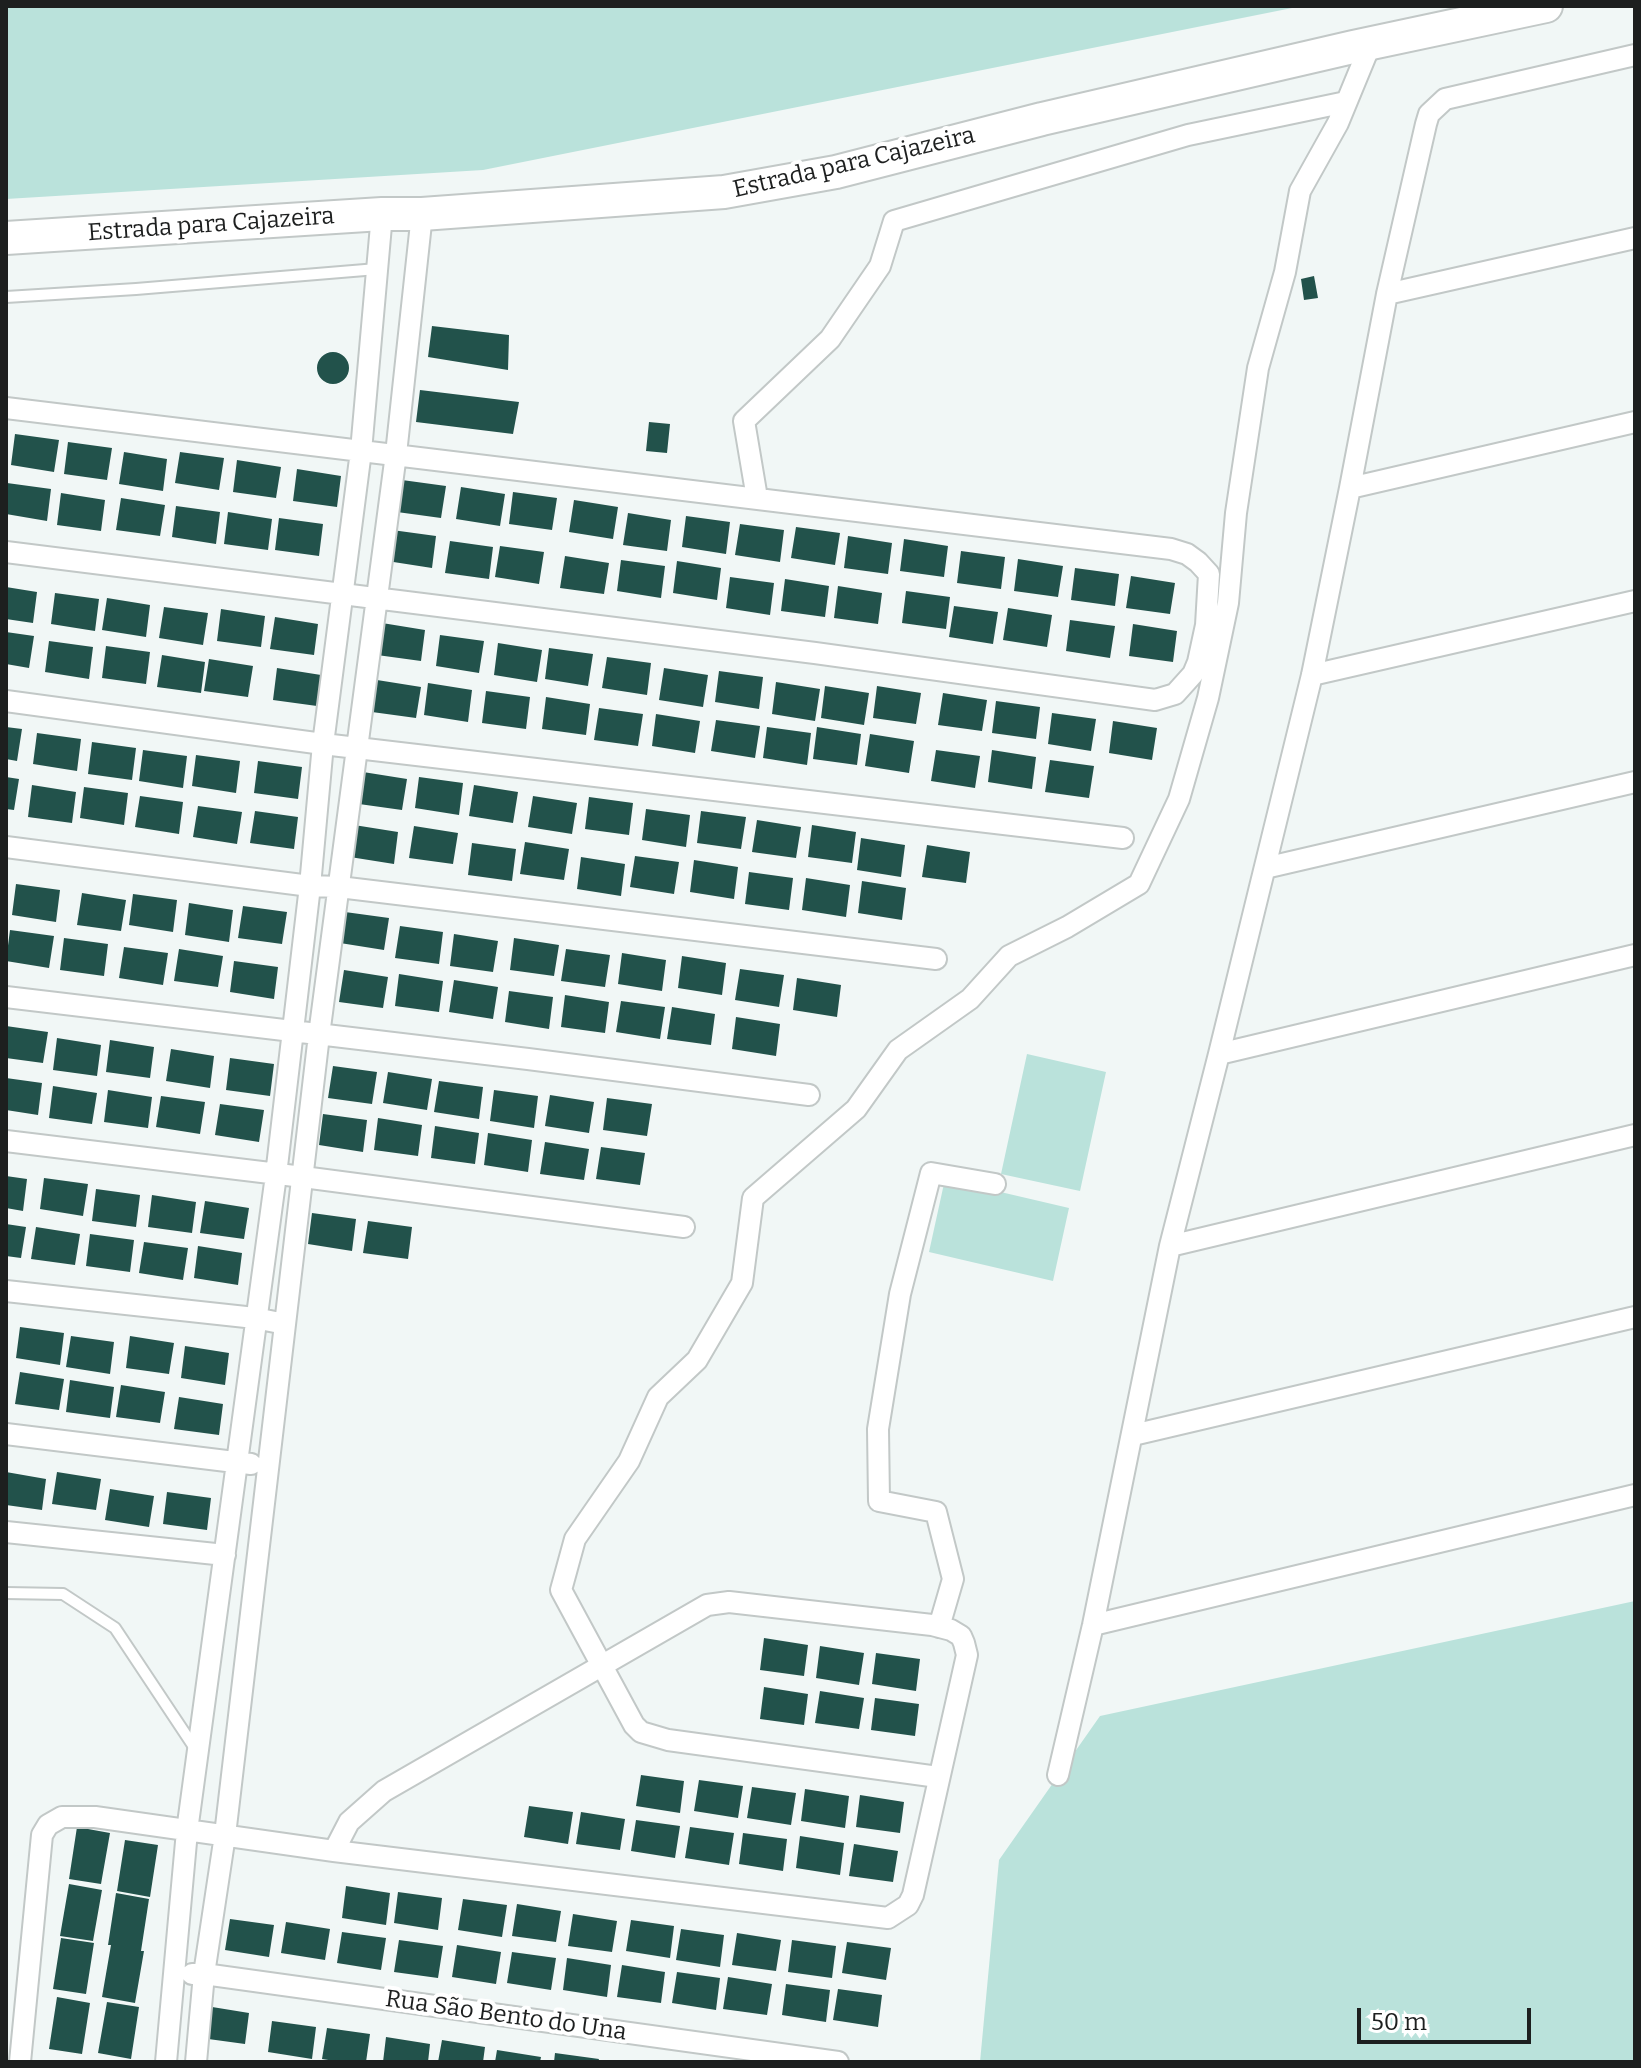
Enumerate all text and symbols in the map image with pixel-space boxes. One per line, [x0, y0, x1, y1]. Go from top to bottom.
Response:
street label: Estrada para Cajazeira [730, 121, 978, 205]
street label: Estrada para Cajazeira [87, 202, 335, 248]
street label: Rua São Bento do Una [383, 1985, 629, 2047]
scale bar [1361, 1992, 1535, 2042]
text: 50 m [1371, 2008, 1427, 2036]

